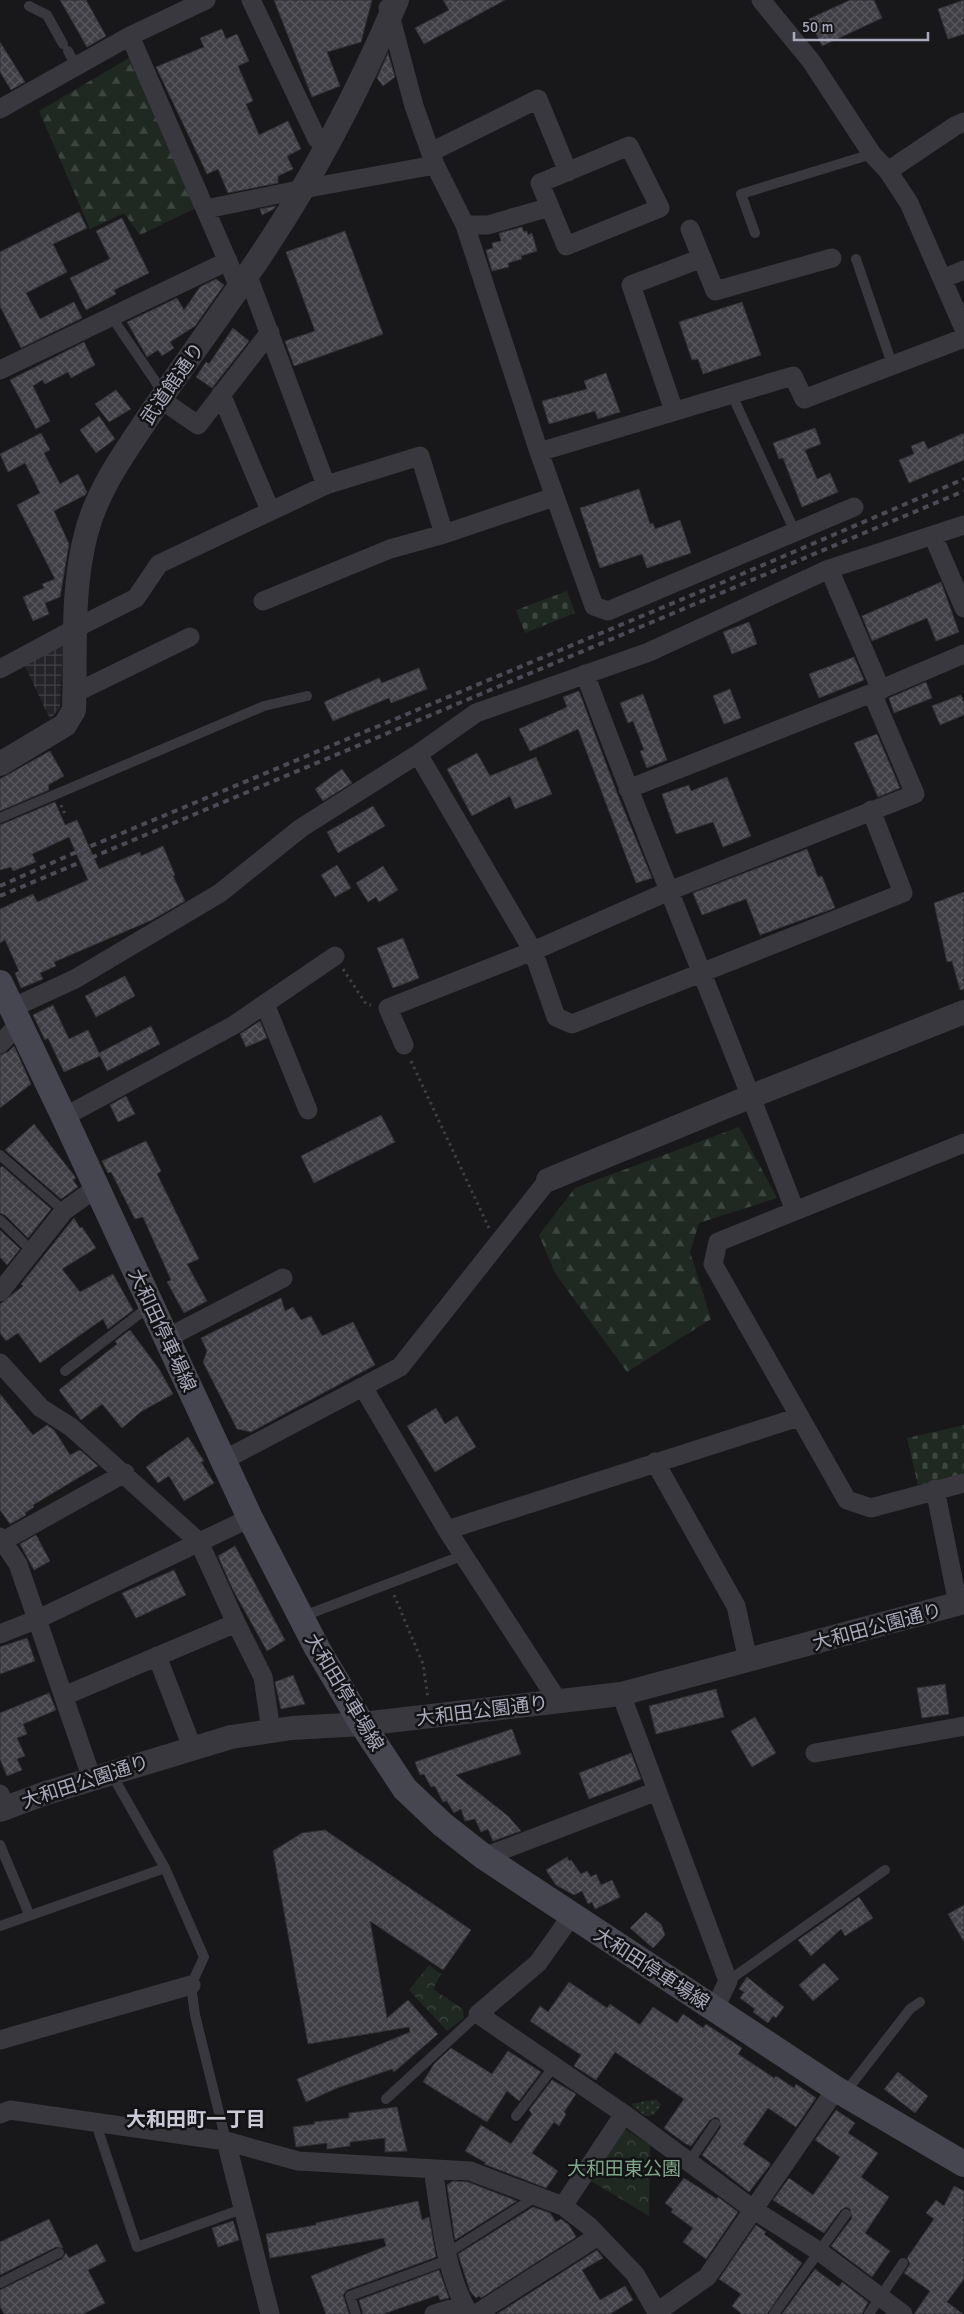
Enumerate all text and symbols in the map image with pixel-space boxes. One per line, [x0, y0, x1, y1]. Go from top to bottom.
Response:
scale bar [794, 10, 928, 42]
text: 50 m [802, 18, 833, 36]
street label: 武道館通り [136, 338, 210, 429]
street label: 大和田停車場線 [123, 1265, 201, 1396]
street label: 大和田公園通り [810, 1598, 945, 1656]
street label: 大和田停車場線 [300, 1629, 389, 1756]
street label: 大和田公園通り [415, 1691, 550, 1731]
street label: 大和田公園通り [18, 1750, 152, 1814]
street label: 大和田停車場線 [589, 1923, 714, 2015]
district label: 大和田町一丁目 [126, 2107, 266, 2132]
park label: 大和田東公園 [567, 2157, 681, 2181]

